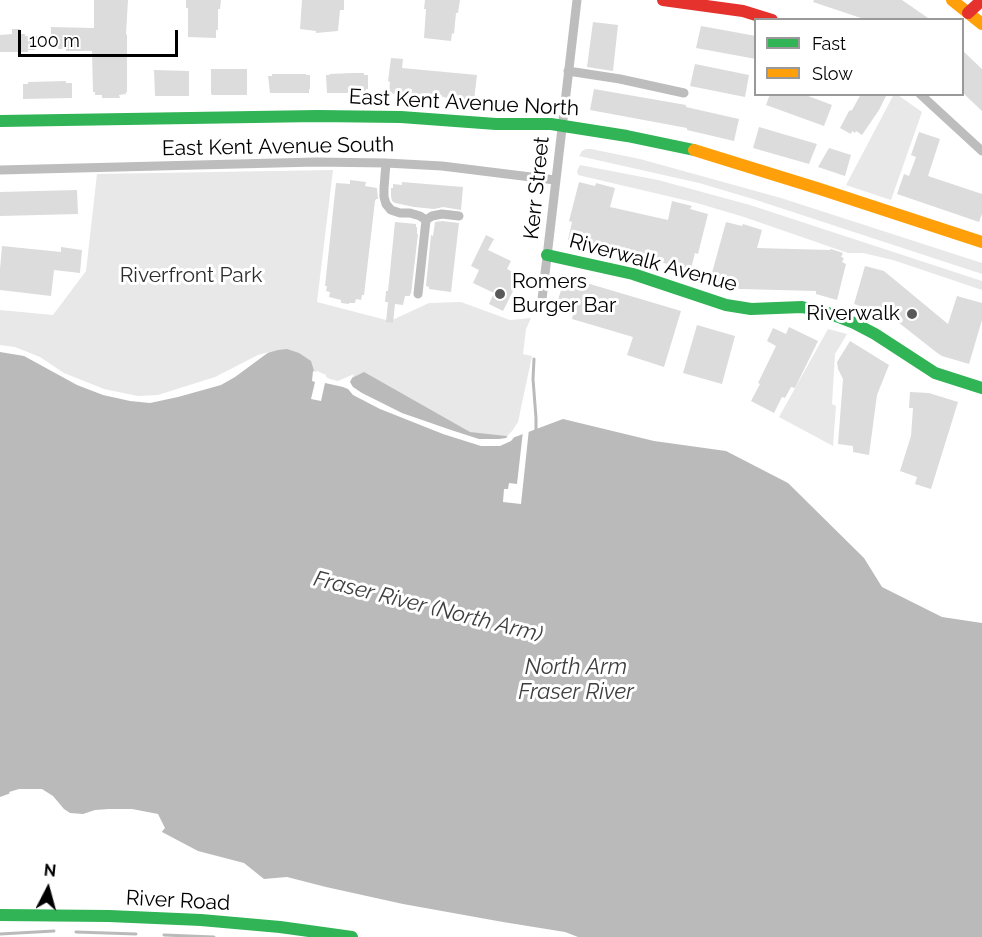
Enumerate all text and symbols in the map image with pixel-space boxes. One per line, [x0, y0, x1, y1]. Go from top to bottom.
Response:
scale bar [21, 18, 182, 56]
legend [754, 18, 964, 96]
text: 100 m [29, 30, 80, 51]
text: Fast [812, 33, 846, 54]
text: Slow [812, 63, 853, 84]
street label: East Kent Avenue North [348, 84, 580, 122]
street label: East Kent Avenue South [162, 132, 394, 162]
street label: Kerr Street [519, 135, 555, 241]
street label: Riverwalk Avenue [566, 228, 740, 298]
park label: Riverfront Park [120, 263, 262, 289]
place label: Romers Burger Bar [512, 269, 616, 319]
marker: Romers Burger Bar [493, 287, 507, 301]
place label: Riverwalk [806, 301, 900, 327]
marker: Riverwalk [905, 307, 919, 321]
water label: Fraser River (North Arm) [311, 566, 545, 648]
water label: North Arm Fraser River [518, 654, 634, 706]
north arrow [18, 859, 78, 919]
text: N [43, 861, 57, 881]
street label: River Road [125, 886, 231, 916]

